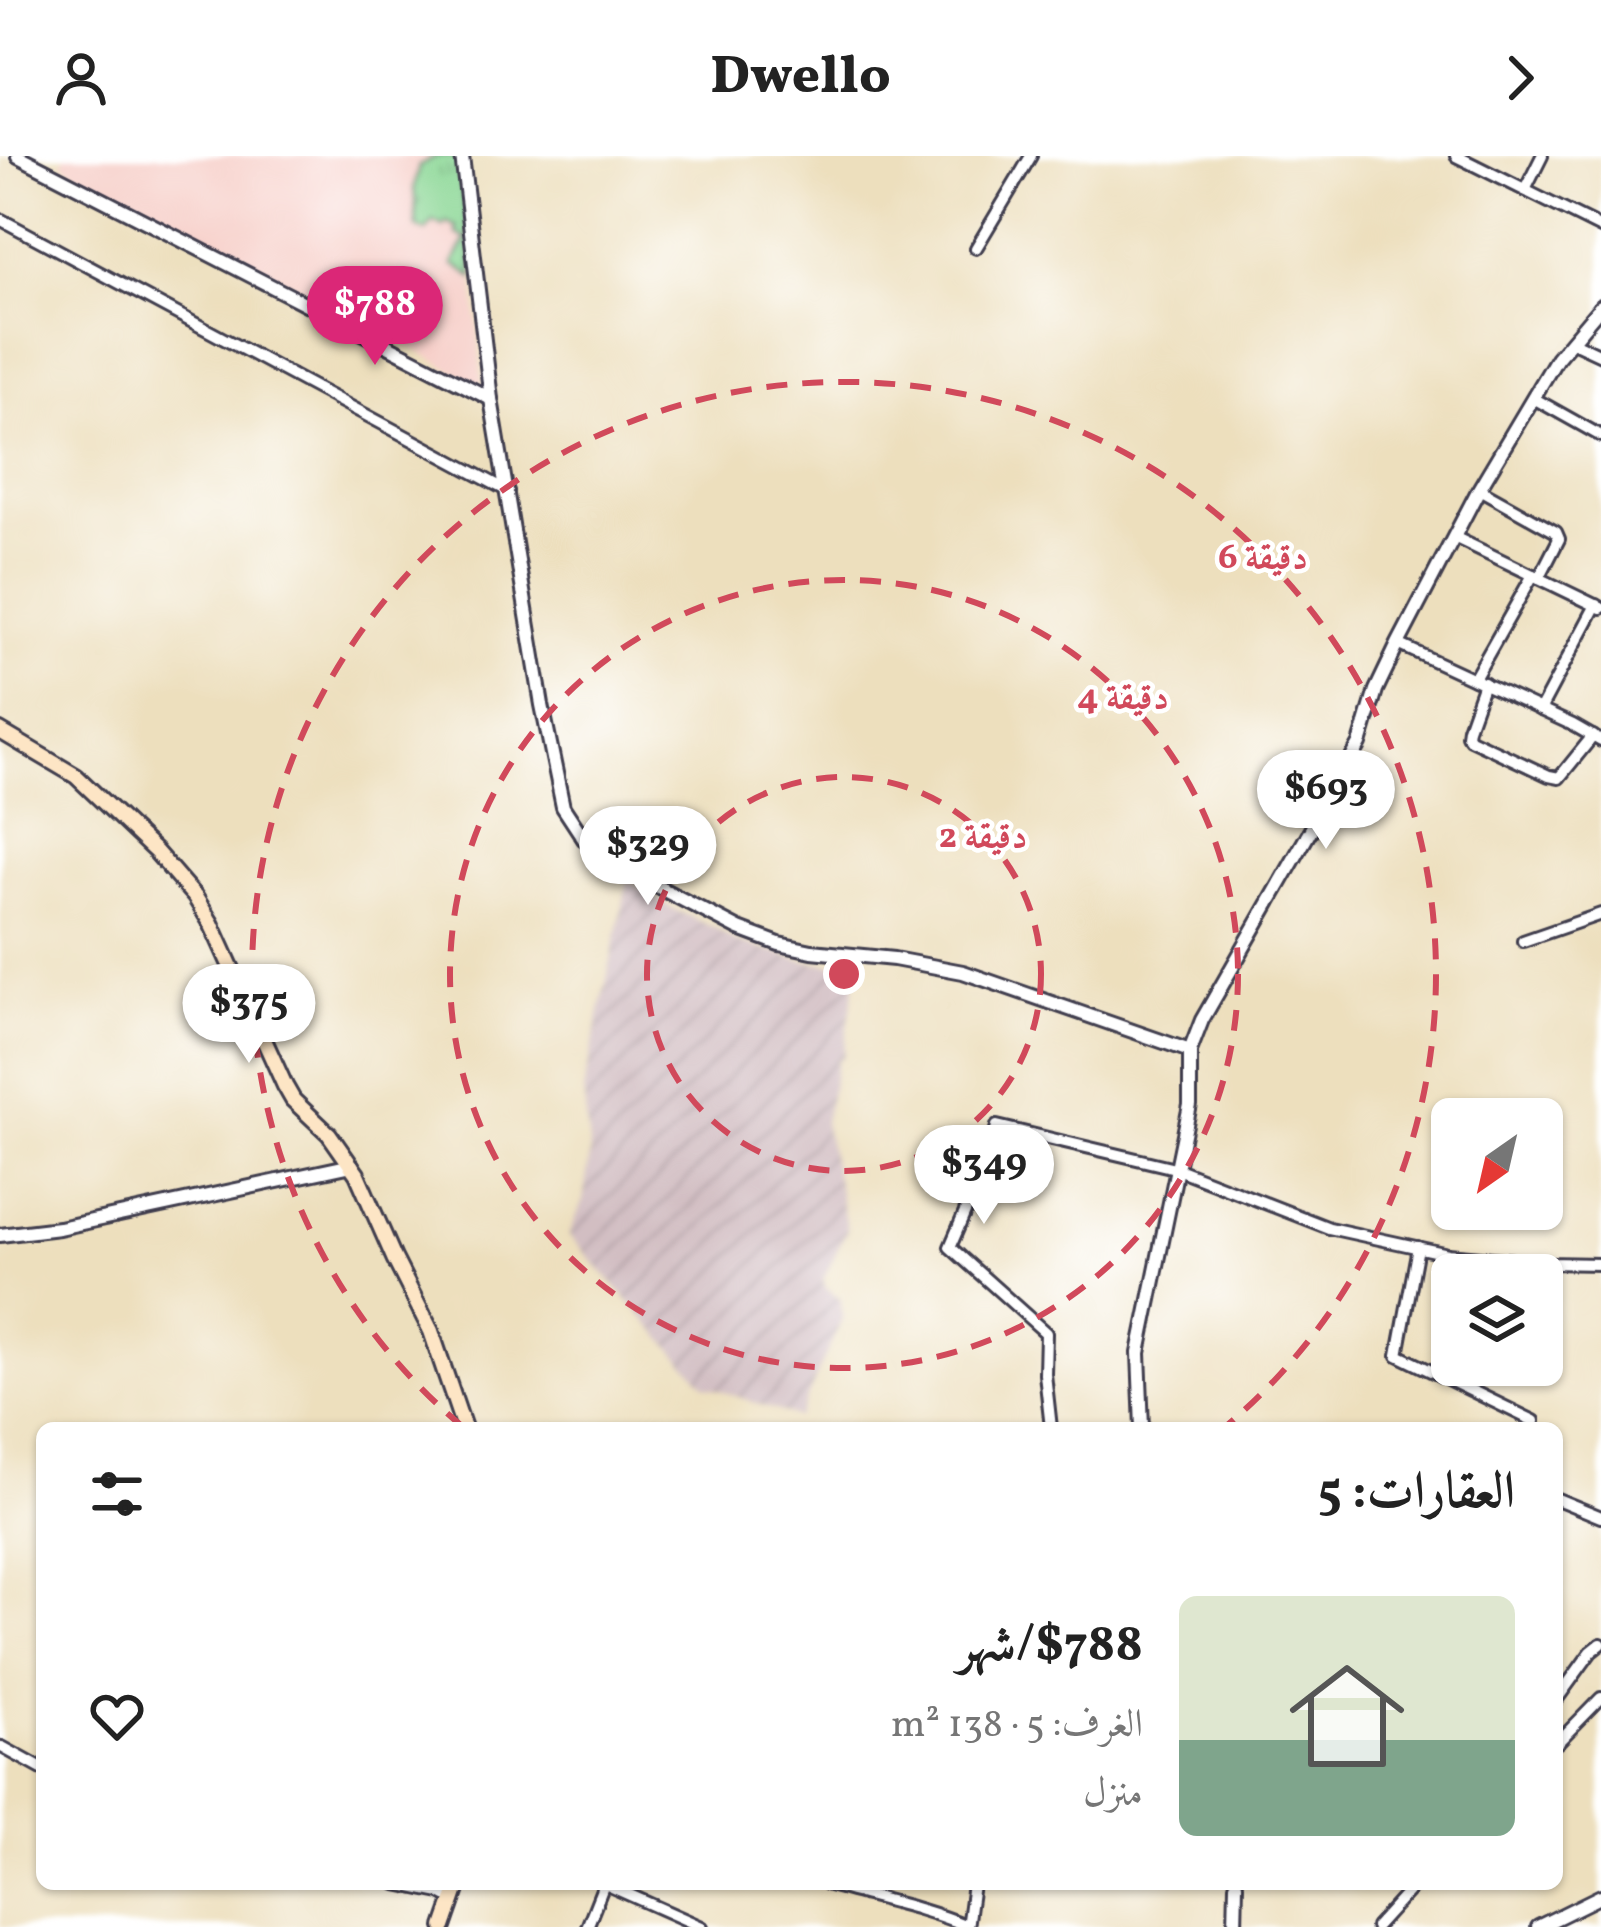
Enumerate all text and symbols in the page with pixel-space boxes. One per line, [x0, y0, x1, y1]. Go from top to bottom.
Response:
text: Dwello [710, 41, 891, 116]
icon: person [48, 45, 114, 111]
icon: forward [1487, 45, 1553, 111]
pin: $788 [304, 266, 446, 368]
text: $788 [334, 278, 416, 332]
text: 6 دقيقة [1218, 534, 1308, 584]
text: 4 دقيقة [1077, 674, 1169, 724]
pin: $693 [1255, 750, 1397, 852]
text: $693 [1284, 762, 1368, 816]
pin: $329 [577, 806, 719, 908]
text: 2 دقيقة [939, 813, 1027, 863]
text: $329 [606, 818, 690, 872]
centre of rings [823, 953, 865, 995]
pin: $375 [178, 964, 320, 1066]
text: $375 [209, 976, 289, 1030]
north arrow [1431, 1098, 1563, 1230]
map controls [1431, 1098, 1563, 1386]
pin: $349 [913, 1125, 1055, 1227]
text: $349 [941, 1137, 1027, 1191]
button: layers [1431, 1254, 1563, 1386]
text: العقارات: 5 [1318, 1458, 1515, 1529]
icon: filters [84, 1461, 150, 1527]
text: $788/شهر [957, 1611, 1143, 1682]
icon: home [1275, 1644, 1419, 1788]
icon: heart [84, 1683, 150, 1749]
text: الغرف: 5 · 138 m² [891, 1699, 1143, 1753]
text: منزل [1083, 1768, 1143, 1822]

